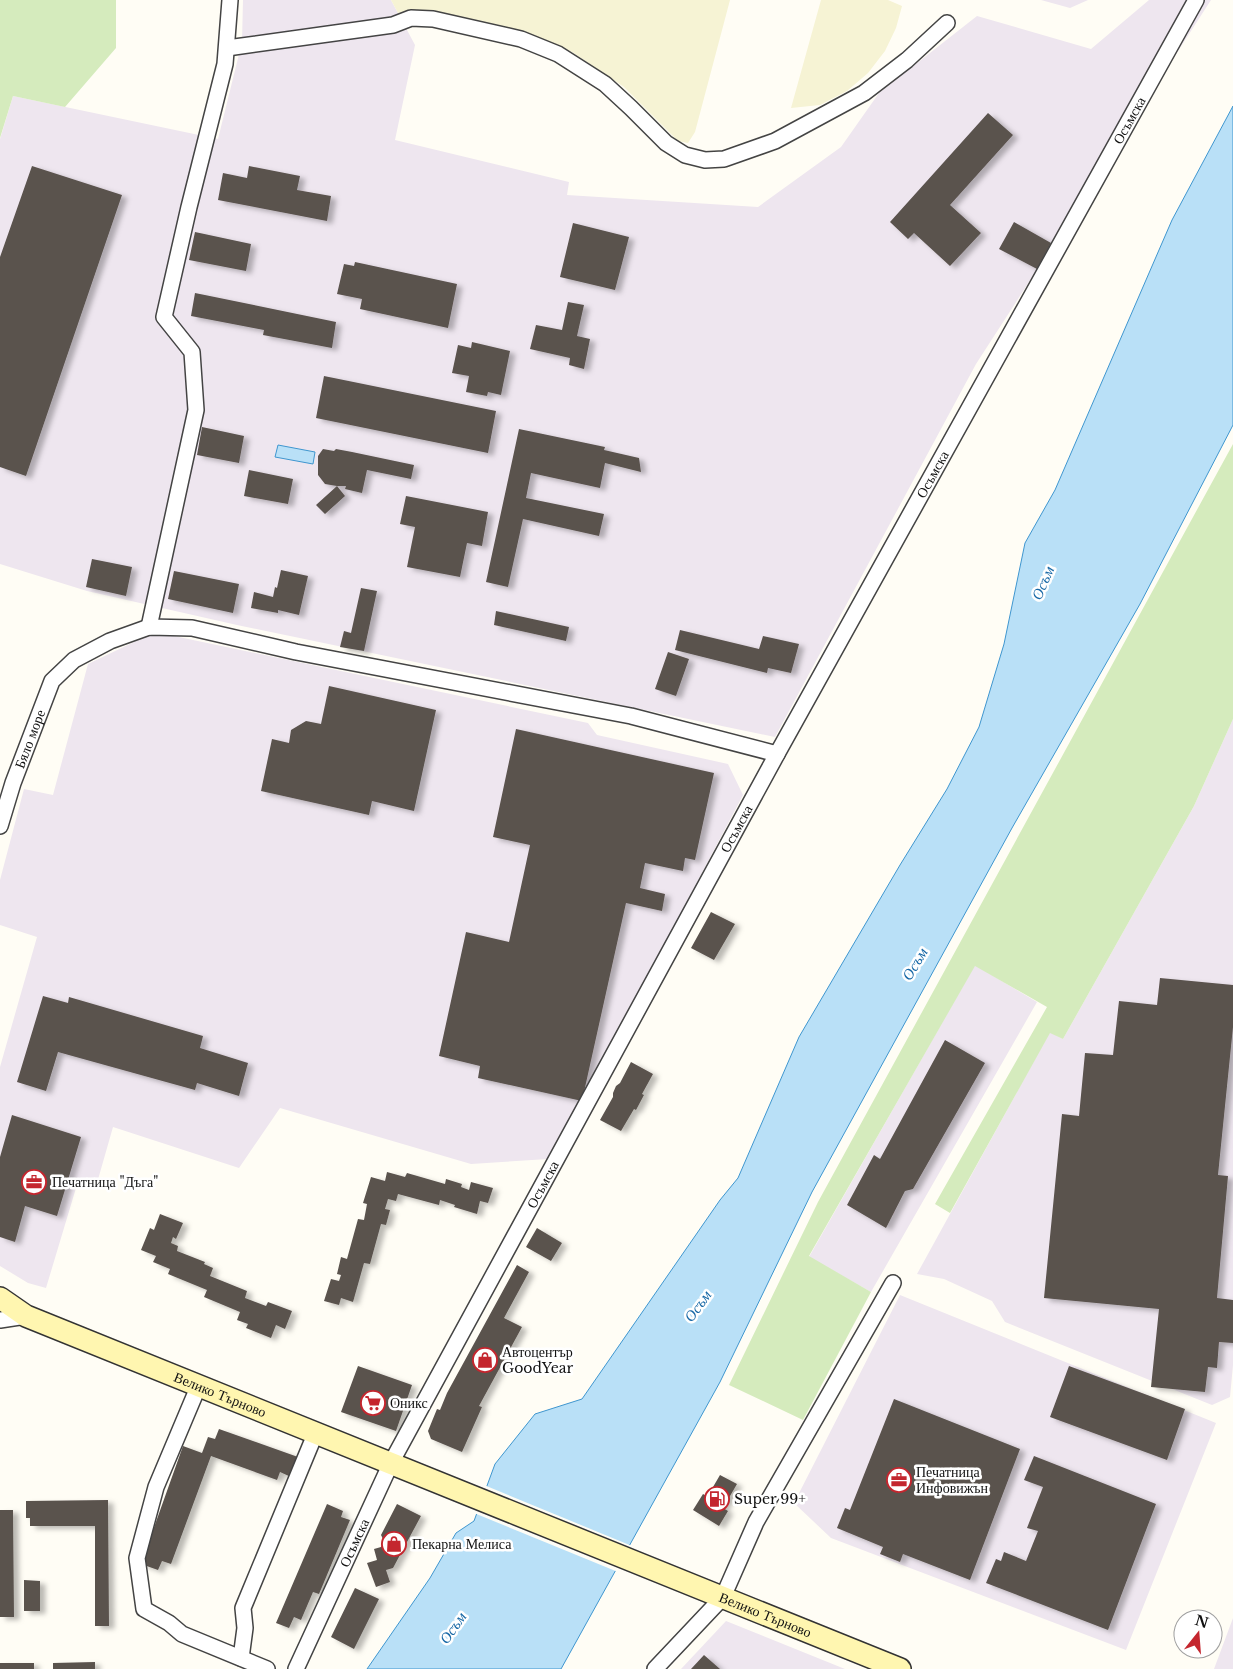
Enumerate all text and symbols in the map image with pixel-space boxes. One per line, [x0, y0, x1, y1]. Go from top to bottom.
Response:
street label: Осъмска [1109, 93, 1150, 147]
street label: Осъмска [912, 447, 953, 501]
water label: Осъм [1027, 563, 1058, 602]
street label: Бяло море [10, 707, 49, 771]
street label: Осъмска [716, 801, 757, 856]
water label: Осъм [898, 944, 932, 983]
street label: Осъмска [522, 1157, 563, 1211]
office icon: Печатница "Дъга" [21, 1169, 47, 1195]
place label: Печатница "Дъга" [52, 1173, 158, 1191]
water label: Осъм [680, 1286, 716, 1325]
place label: Автоцентър GoodYear [502, 1343, 573, 1377]
shop icon: Автоцентър GoodYear [472, 1347, 498, 1373]
street label: Велико Търново [171, 1368, 269, 1421]
supermarket icon: Оникс [360, 1390, 386, 1416]
place label: Оникс [390, 1394, 428, 1412]
place label: Печатница Инфовижън [916, 1463, 989, 1497]
office icon: Печатница Инфовижън [886, 1467, 912, 1493]
fuel station icon: Super 99+ [704, 1486, 730, 1512]
place label: Super 99+ [734, 1490, 806, 1508]
street label: Осъмска [335, 1515, 373, 1570]
shop icon: Пекарна Мелиса [381, 1531, 407, 1557]
place label: Пекарна Мелиса [412, 1535, 512, 1553]
street label: Велико Търново [717, 1588, 814, 1641]
water label: Осъм [435, 1608, 471, 1647]
north arrow [1173, 1609, 1223, 1659]
text: N [1193, 1611, 1211, 1632]

